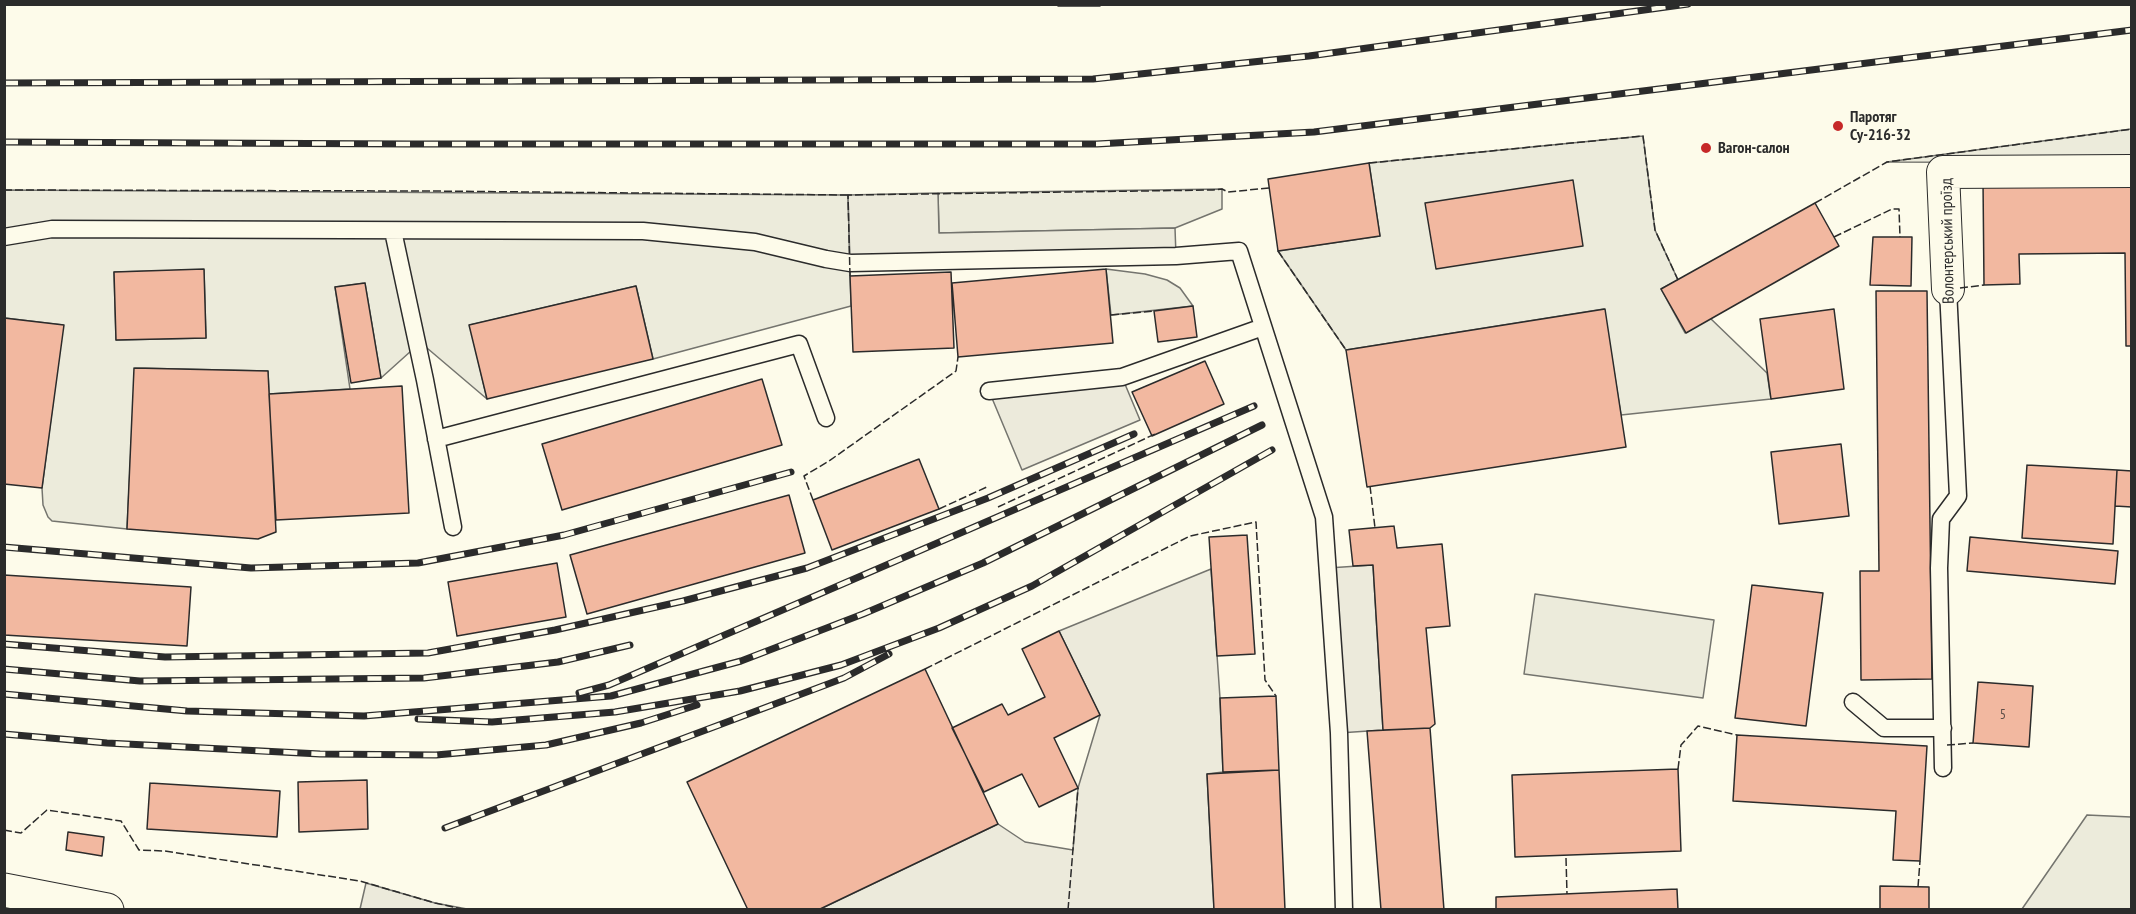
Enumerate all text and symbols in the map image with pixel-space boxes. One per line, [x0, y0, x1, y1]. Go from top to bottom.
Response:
place label: Паротяг Су-216-32 [1850, 107, 1911, 145]
marker: Паротяг Су-216-32 [1831, 119, 1845, 133]
place label: Вагон-салон [1718, 138, 1790, 158]
marker: Вагон-салон [1699, 141, 1713, 155]
street label: Волонтерський проїзд [1937, 178, 1959, 304]
house number: 5 [2000, 707, 2006, 723]

